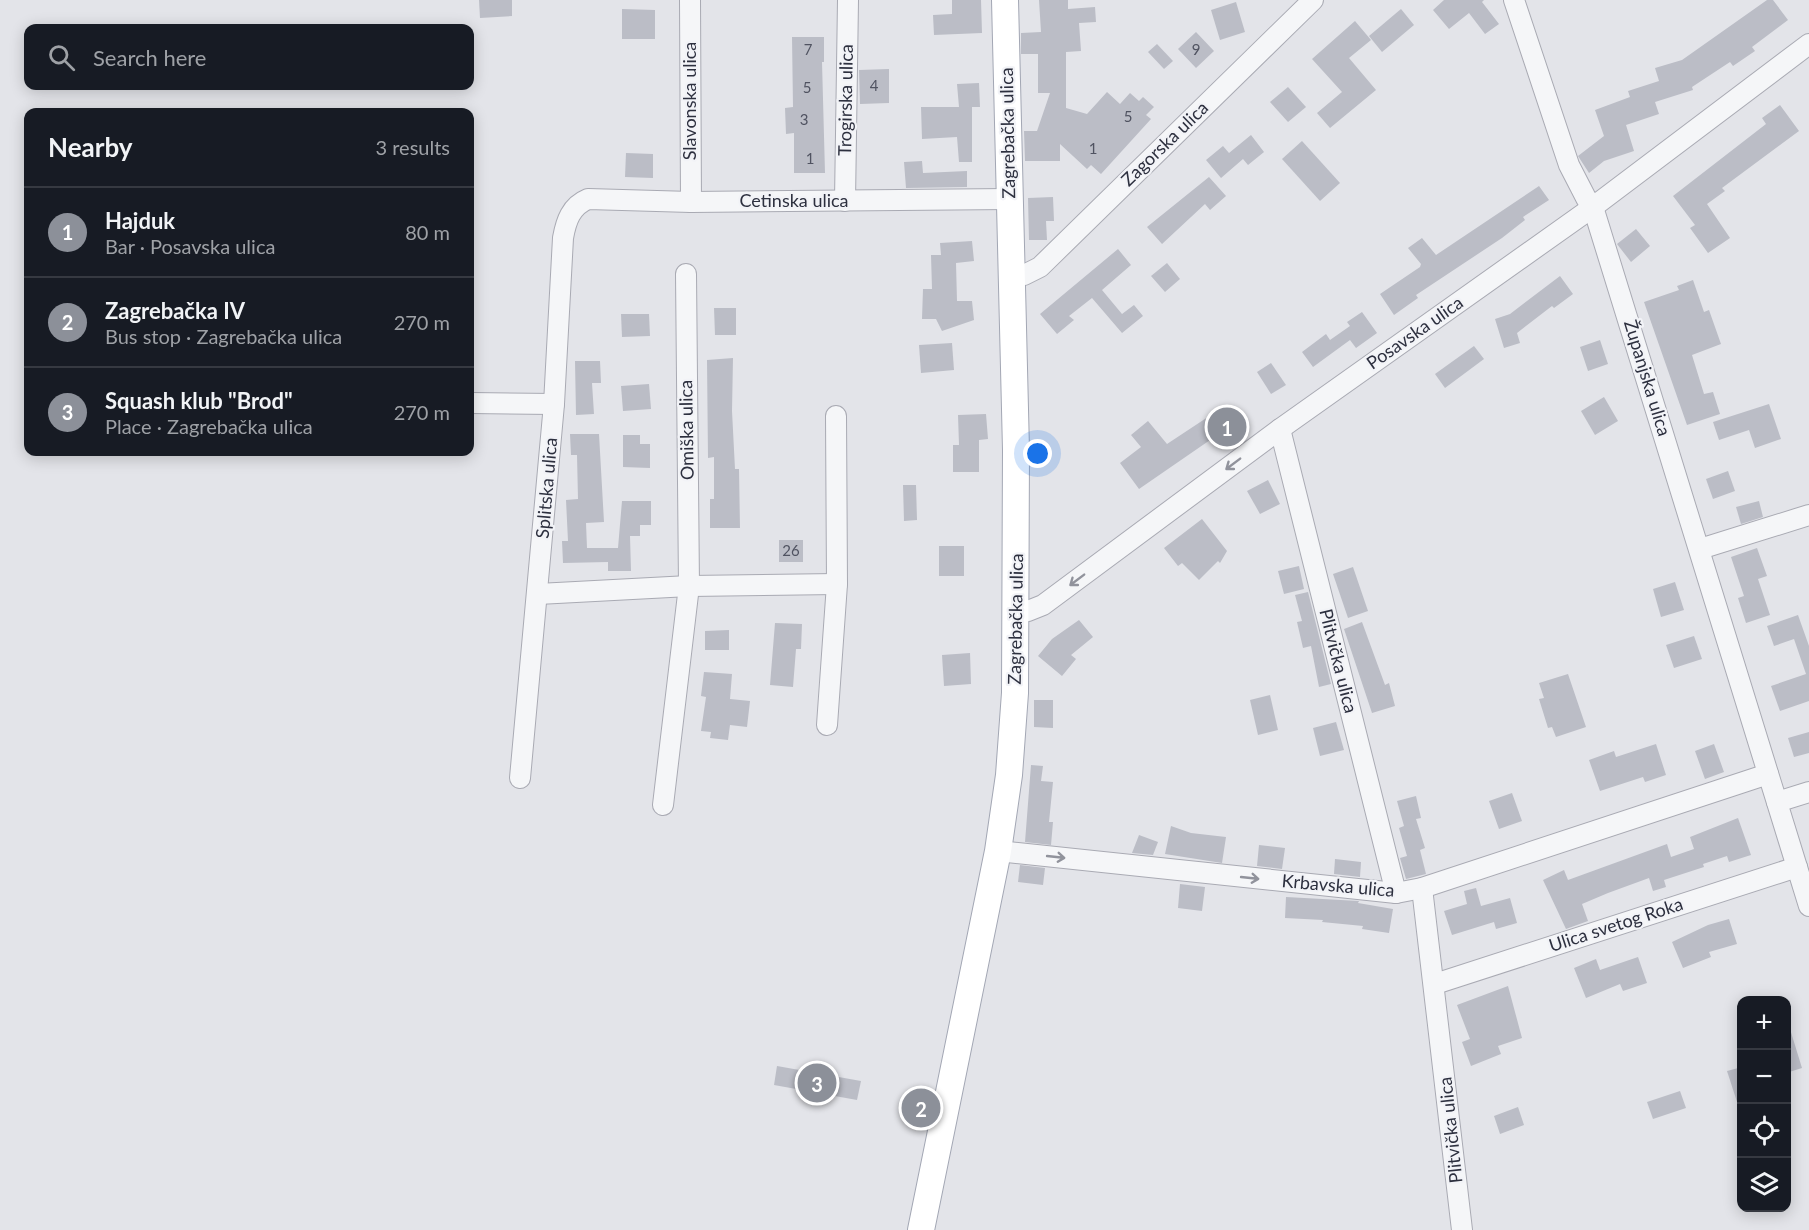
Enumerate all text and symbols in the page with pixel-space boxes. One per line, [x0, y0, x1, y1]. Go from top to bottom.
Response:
search box [24, 24, 474, 90]
house number: 7 [804, 40, 813, 58]
house number: 9 [1192, 40, 1200, 58]
icon: search [45, 41, 78, 74]
street label: Slavonska ulica [678, 42, 700, 160]
text: Search here [93, 44, 206, 71]
street label: Trogirska ulica [833, 44, 857, 156]
street label: Zagrebačka ulica [995, 67, 1019, 199]
house number: 4 [870, 76, 879, 94]
house number: 5 [803, 78, 811, 96]
street label: Zagorska ulica [1116, 96, 1212, 190]
house number: 5 [1124, 107, 1132, 125]
house number: 3 [800, 110, 808, 128]
text: Nearby [48, 131, 133, 163]
text: 3 results [375, 135, 450, 159]
house number: 1 [1089, 139, 1097, 157]
house number: 1 [806, 149, 814, 167]
street label: Cetinska ulica [739, 189, 849, 211]
text: Hajduk [105, 207, 175, 234]
text: 1 [62, 220, 73, 244]
text: 80 m [405, 220, 450, 244]
text: Bar · Posavska ulica [105, 234, 275, 258]
street label: Posavska ulica [1362, 291, 1467, 374]
text: Zagrebačka IV [105, 297, 245, 324]
text: 2 [62, 310, 73, 334]
text: 270 m [394, 310, 450, 334]
street label: Županjska ulica [1620, 317, 1676, 439]
text: Bus stop · Zagrebačka ulica [105, 324, 342, 348]
street label: Omiška ulica [674, 380, 698, 480]
text: Squash klub "Brod" [105, 387, 293, 414]
text: 3 [62, 400, 73, 424]
text: 270 m [394, 400, 450, 424]
pin: 1 [1208, 404, 1246, 450]
text: Place · Zagrebačka ulica [105, 414, 313, 438]
street label: Splitska ulica [531, 436, 561, 539]
your location [1023, 439, 1052, 468]
one-way arrow [1226, 457, 1242, 470]
house number: 26 [782, 541, 800, 559]
street label: Zagrebačka ulica [1003, 553, 1027, 685]
one-way arrow [1069, 574, 1085, 586]
street label: Plitvička ulica [1315, 606, 1363, 715]
one-way arrow [1046, 852, 1066, 863]
street label: Krbavska ulica [1281, 869, 1395, 901]
one-way arrow [1240, 873, 1260, 884]
street label: Ulica svetog Roka [1546, 892, 1685, 956]
map controls [1737, 996, 1791, 1212]
button: + [1737, 996, 1791, 1050]
button: − [1737, 1050, 1791, 1104]
pin: 3 [798, 1060, 836, 1106]
street label: Plitvička ulica [1433, 1076, 1467, 1184]
pin: 2 [902, 1086, 940, 1130]
button: locate [1737, 1104, 1791, 1158]
button: layers [1737, 1158, 1791, 1212]

